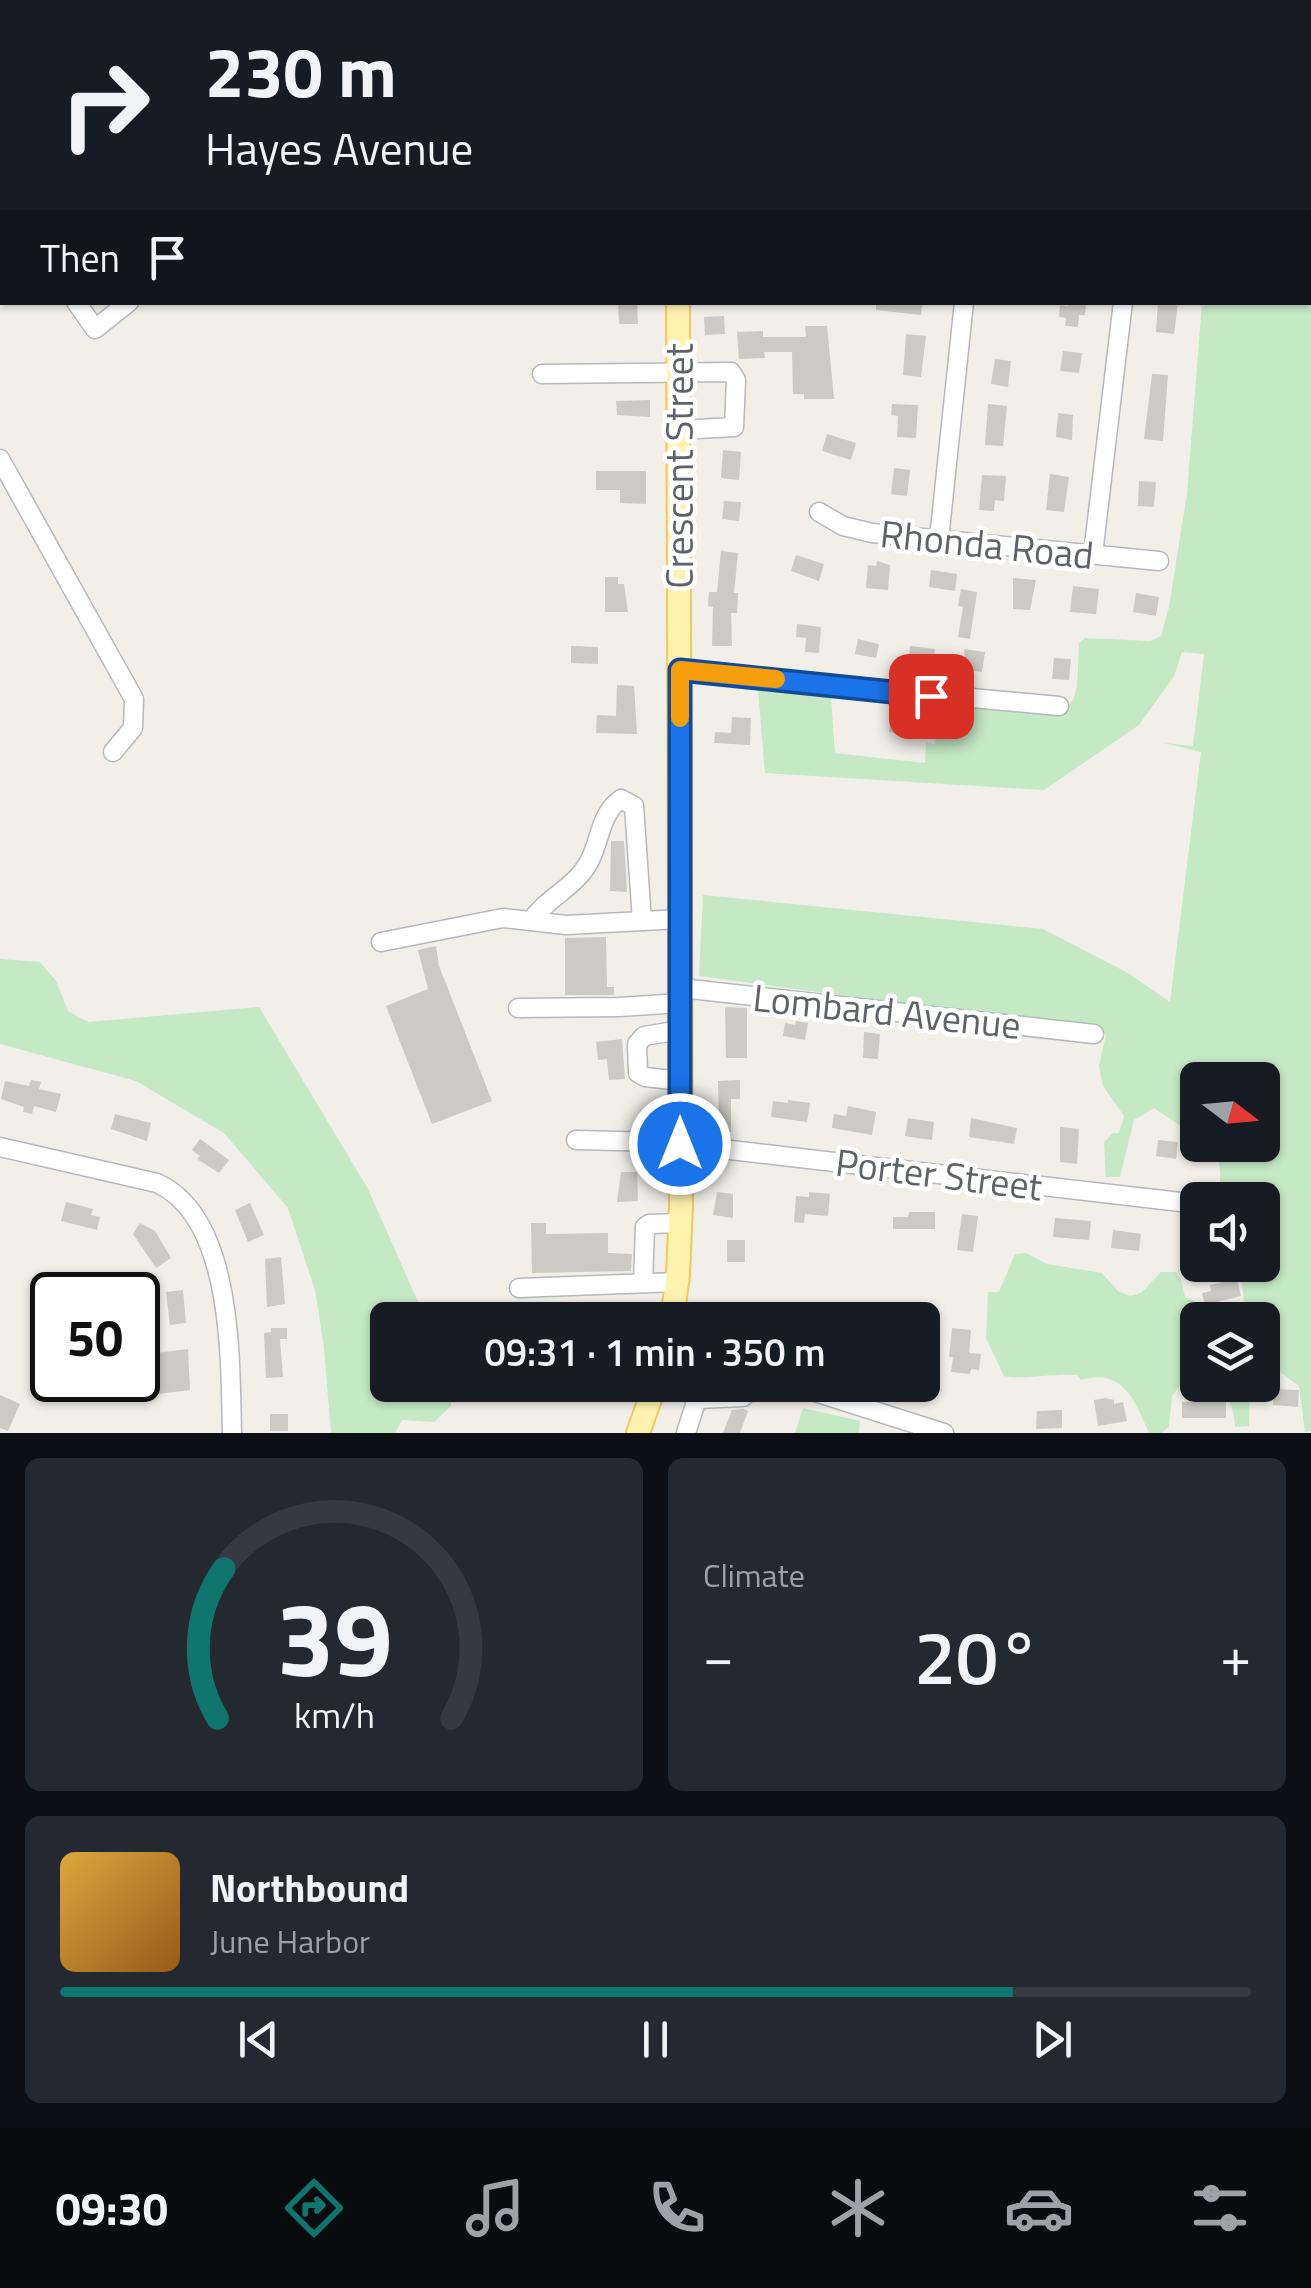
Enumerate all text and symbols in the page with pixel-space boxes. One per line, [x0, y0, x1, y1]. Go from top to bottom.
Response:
text: 230 m [205, 18, 397, 124]
icon: right [40, 40, 170, 170]
text: Hayes Avenue [205, 114, 473, 182]
text: Then [40, 229, 120, 287]
icon: arrive [140, 230, 195, 285]
street label: Crescent Street [650, 343, 708, 589]
street label: Rhonda Road [878, 504, 1096, 584]
pin [889, 654, 974, 739]
icon: arrive [904, 669, 959, 724]
street label: Lombard Avenue [750, 968, 1024, 1054]
north arrow [1180, 1062, 1280, 1162]
map controls [1180, 1062, 1280, 1402]
position arrow [628, 1092, 732, 1196]
street label: Porter Street [832, 1133, 1046, 1215]
button: sound [1180, 1182, 1280, 1282]
speed limit sign: 50 [30, 1272, 160, 1402]
button: layers [1180, 1302, 1280, 1402]
text: 09:31 · 1 min · 350 m [484, 1323, 826, 1381]
text: Climate [703, 1551, 805, 1599]
text: 39 [276, 1558, 392, 1716]
text: 20° [914, 1599, 1040, 1713]
text: − [703, 1614, 734, 1697]
text: + [1220, 1614, 1251, 1697]
text: km/h [294, 1687, 374, 1742]
text: Northbound [210, 1859, 409, 1917]
text: June Harbor [210, 1917, 370, 1965]
icon: previous [231, 2012, 286, 2067]
icon: pause [628, 2012, 683, 2067]
icon: next [1025, 2012, 1080, 2067]
icon: directions [279, 2173, 349, 2243]
icon: music [460, 2173, 530, 2243]
icon: phone [642, 2173, 712, 2243]
icon: climate [823, 2173, 893, 2243]
icon: car [1004, 2173, 1074, 2243]
icon: filters [1185, 2173, 1255, 2243]
text: 09:30 [56, 2174, 168, 2242]

